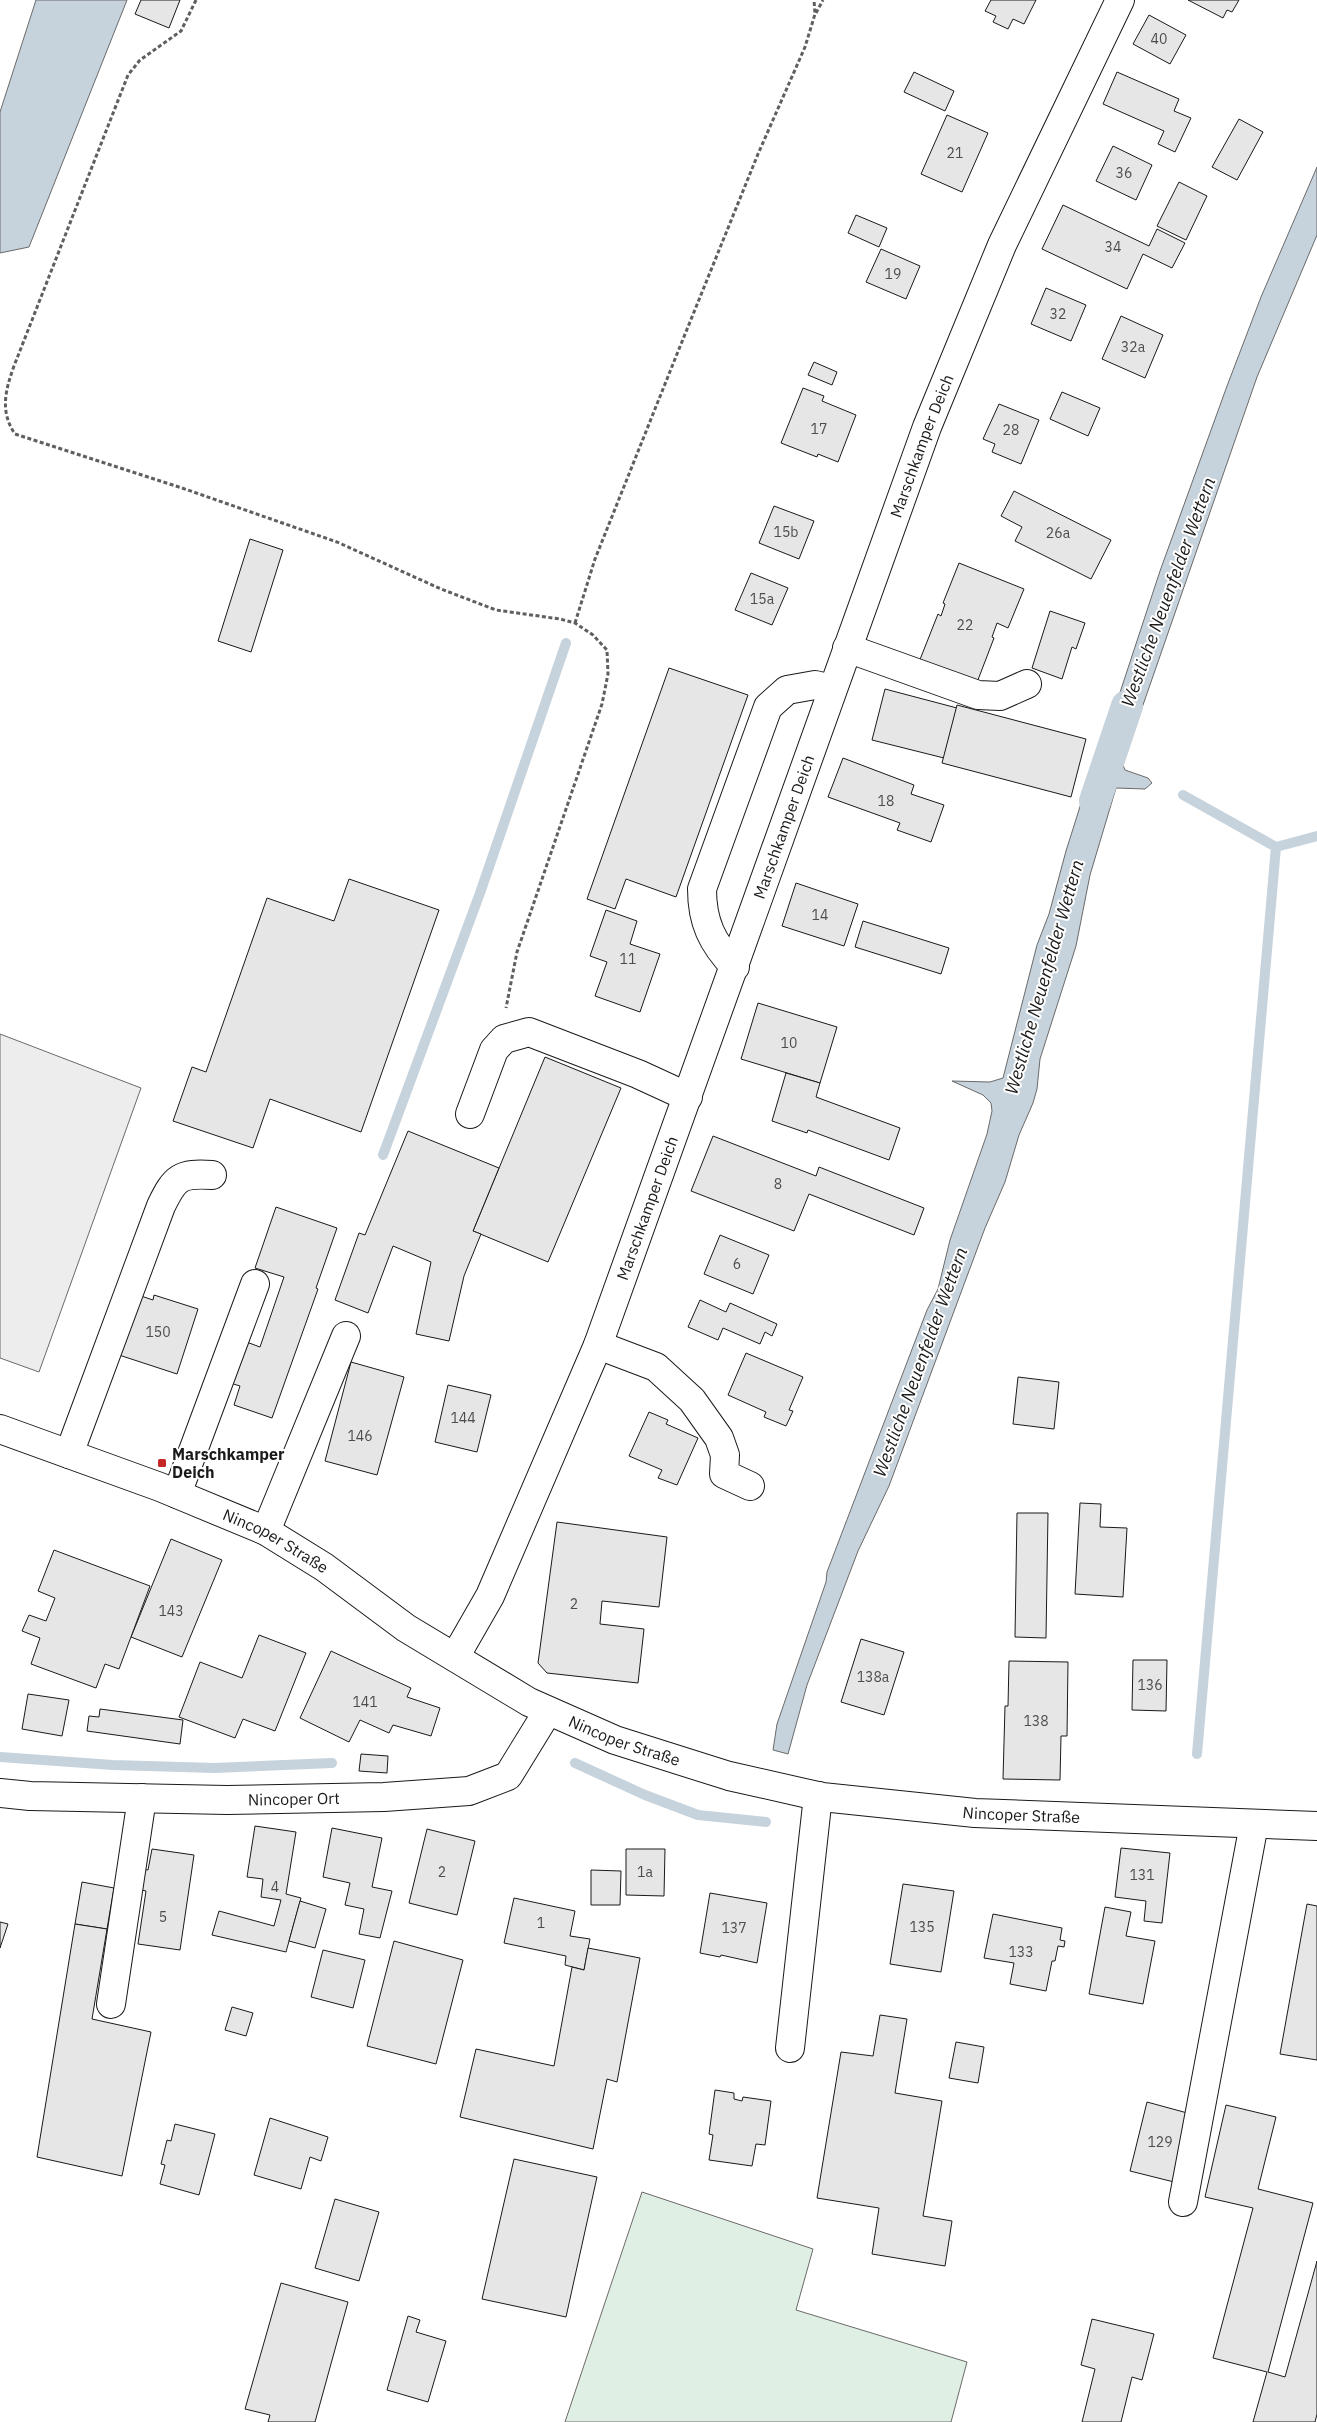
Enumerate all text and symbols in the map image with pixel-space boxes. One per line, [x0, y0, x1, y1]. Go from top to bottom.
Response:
house number: 40 [1151, 30, 1167, 48]
house number: 21 [947, 144, 963, 162]
house number: 36 [1116, 164, 1132, 182]
house number: 34 [1105, 238, 1121, 256]
house number: 19 [885, 265, 901, 283]
house number: 32 [1050, 305, 1066, 323]
house number: 32a [1121, 338, 1146, 356]
street label: Marschkamper Deich [885, 371, 958, 520]
house number: 17 [811, 420, 827, 438]
house number: 28 [1003, 421, 1019, 439]
water label: Westliche Neuenfelder Wettern [1116, 474, 1220, 710]
house number: 15b [774, 523, 798, 541]
house number: 26a [1046, 524, 1071, 542]
house number: 15a [750, 590, 775, 608]
house number: 22 [957, 616, 973, 634]
street label: Marschkamper Deich [749, 752, 819, 902]
house number: 18 [878, 792, 894, 810]
water label: Westliche Neuenfelder Wettern [999, 857, 1089, 1097]
house number: 14 [812, 906, 828, 924]
house number: 11 [620, 950, 636, 968]
house number: 10 [781, 1034, 797, 1052]
street label: Marschkamper Deich [612, 1133, 682, 1283]
house number: 8 [774, 1175, 782, 1193]
water label: Westliche Neuenfelder Wettern [868, 1244, 972, 1480]
house number: 6 [733, 1255, 741, 1273]
house number: 150 [145, 1323, 171, 1341]
house number: 144 [450, 1409, 476, 1427]
house number: 146 [347, 1427, 373, 1445]
place label: Marschkamper Deich [172, 1444, 285, 1482]
marker: Marschkamper Deich [156, 1457, 168, 1469]
street label: Nincoper Straße [220, 1504, 332, 1577]
house number: 2 [570, 1595, 578, 1613]
house number: 143 [158, 1602, 184, 1620]
house number: 138a [857, 1668, 890, 1686]
house number: 136 [1137, 1676, 1163, 1694]
house number: 141 [352, 1693, 378, 1711]
street label: Nincoper Straße [566, 1711, 683, 1770]
house number: 138 [1023, 1712, 1049, 1730]
street label: Nincoper Ort [248, 1788, 340, 1810]
street label: Nincoper Straße [962, 1802, 1080, 1827]
house number: 2 [438, 1863, 446, 1881]
house number: 1a [637, 1863, 653, 1881]
house number: 131 [1129, 1866, 1155, 1884]
house number: 4 [271, 1878, 279, 1896]
house number: 5 [159, 1908, 167, 1926]
house number: 1 [537, 1914, 545, 1932]
house number: 135 [909, 1918, 935, 1936]
house number: 137 [721, 1919, 747, 1937]
house number: 133 [1008, 1943, 1034, 1961]
house number: 129 [1147, 2133, 1173, 2151]

